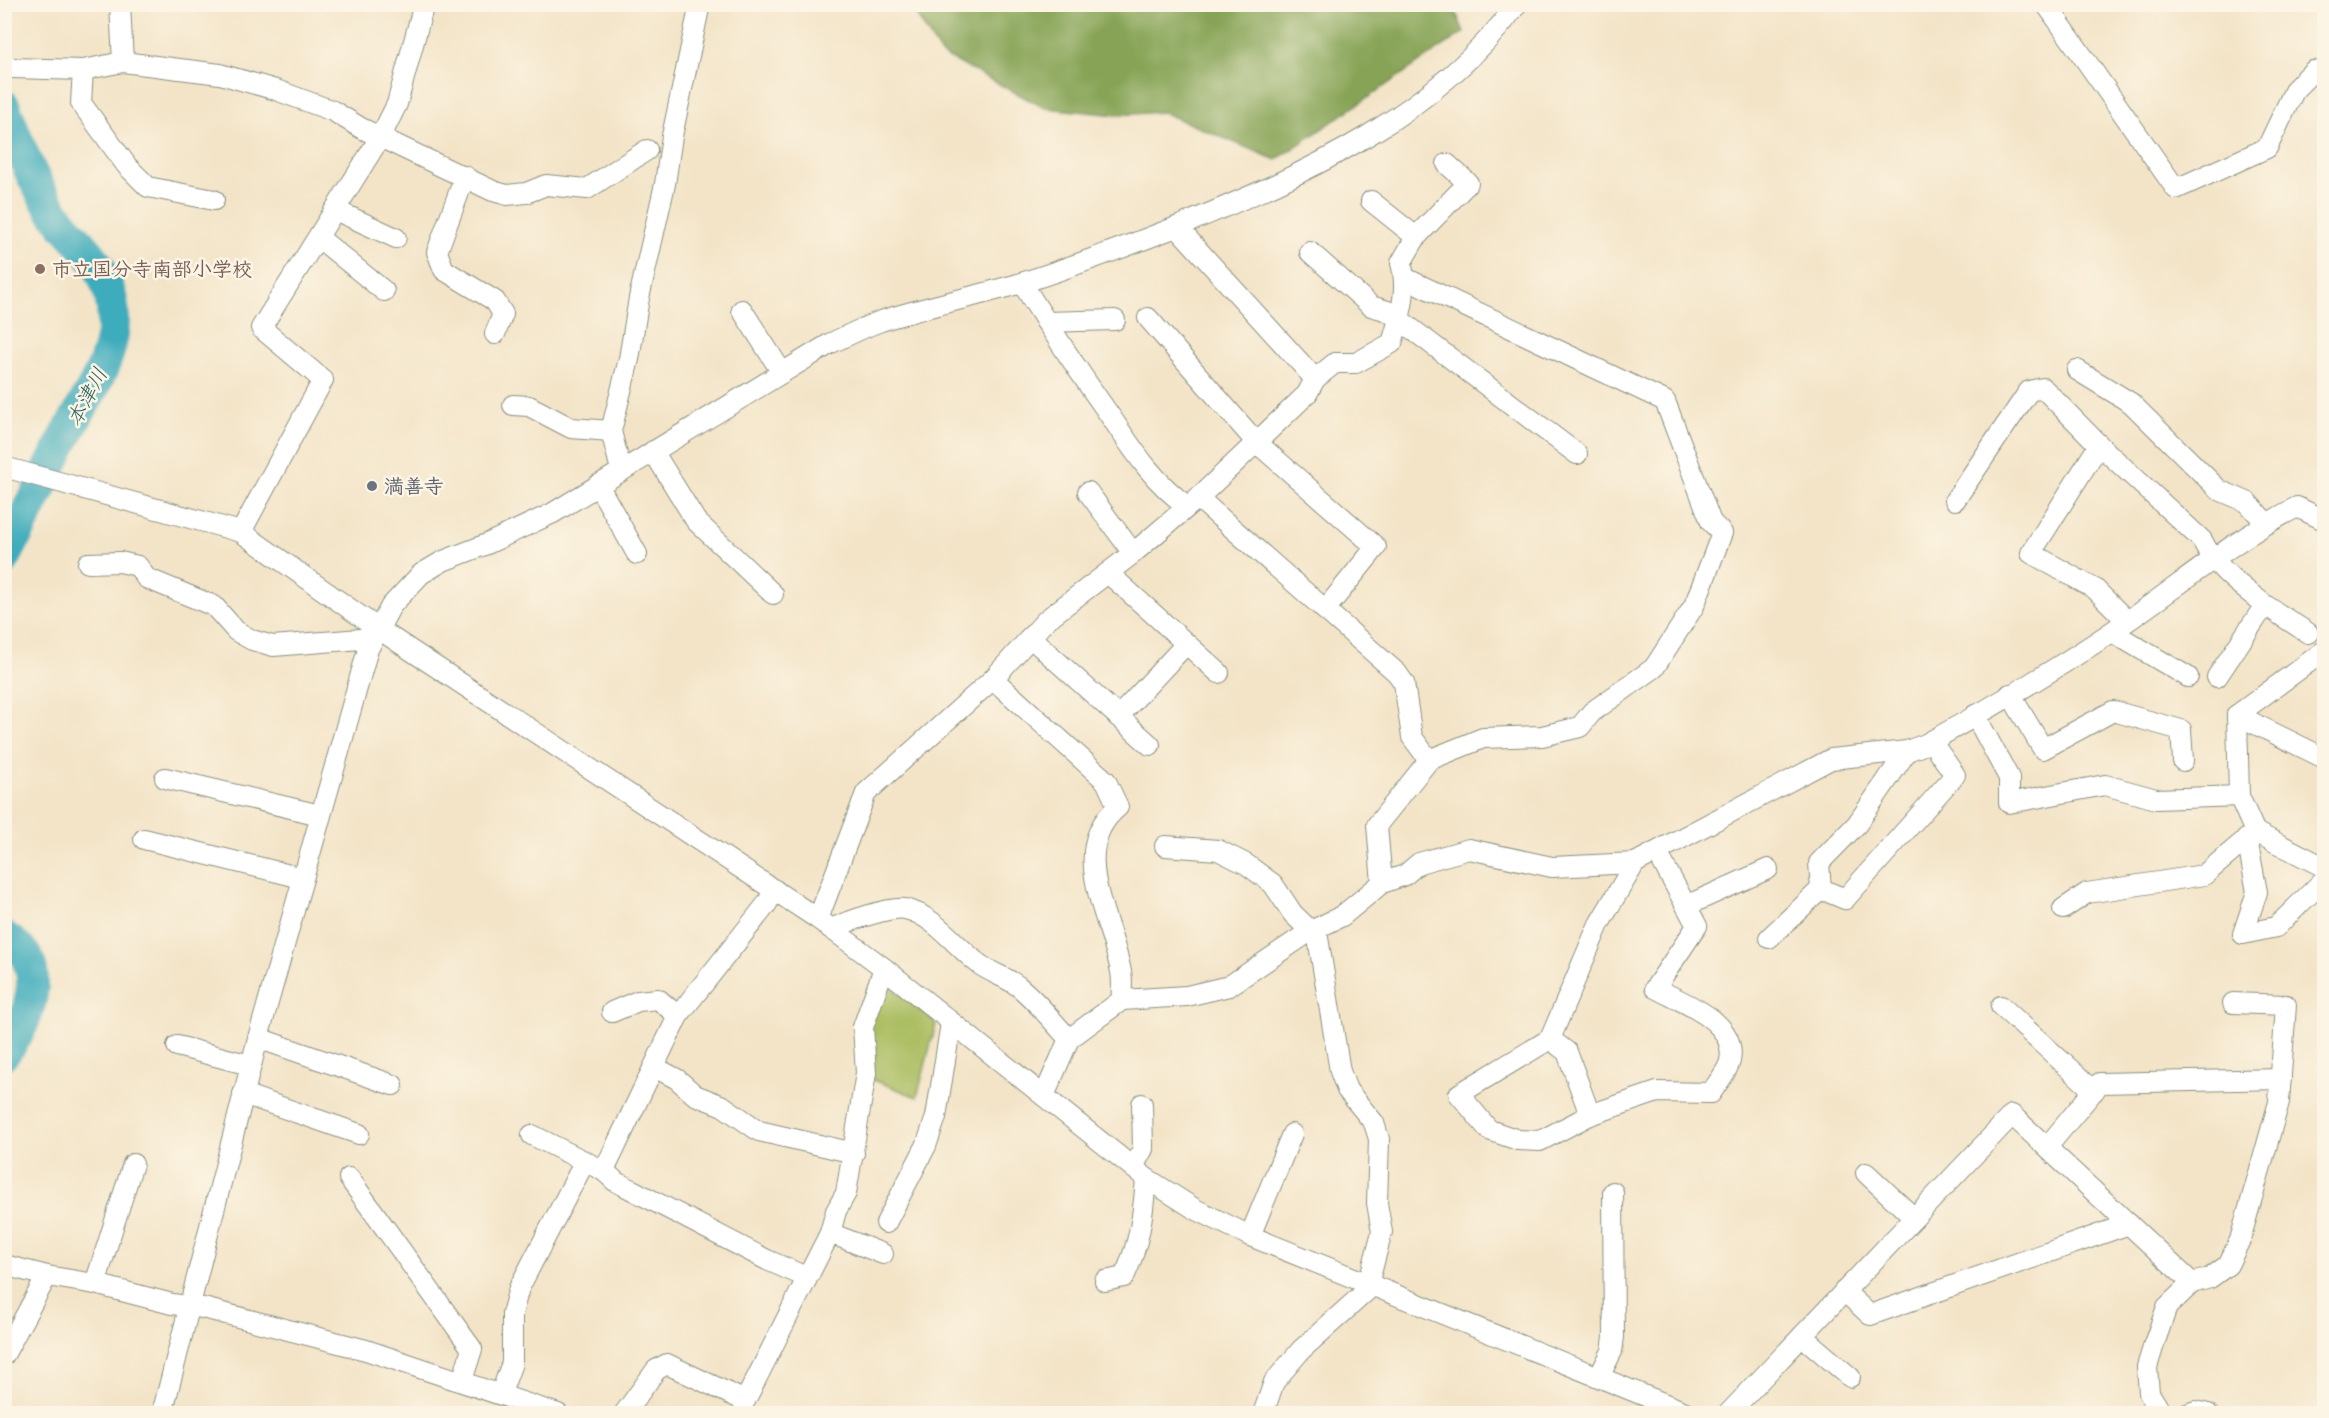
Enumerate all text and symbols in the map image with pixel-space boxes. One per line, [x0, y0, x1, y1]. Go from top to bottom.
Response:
place label: 市立国分寺南部小学校 [52, 258, 252, 281]
marker: 市立国分寺南部小学校 [33, 262, 47, 276]
water label: 本津川 [62, 364, 112, 430]
place label: 満善寺 [384, 475, 444, 498]
marker: 満善寺 [365, 479, 379, 493]

